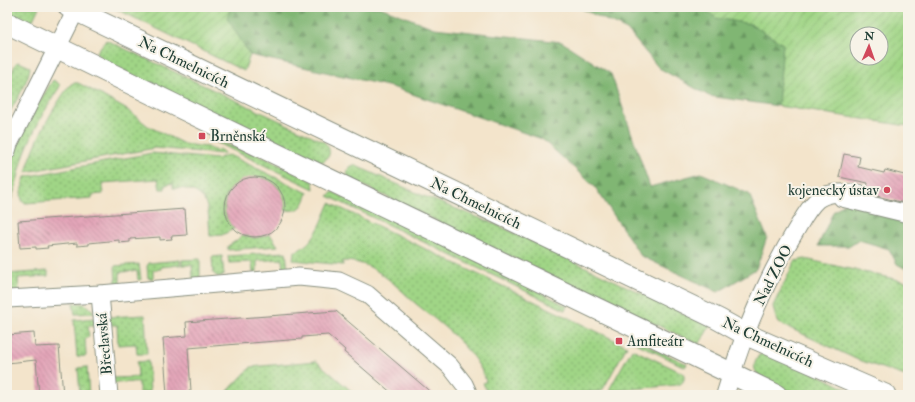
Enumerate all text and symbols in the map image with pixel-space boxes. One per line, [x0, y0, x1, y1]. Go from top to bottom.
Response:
north arrow [849, 26, 889, 66]
text: N [863, 30, 876, 43]
street label: Na Chmelnicích [135, 32, 232, 93]
place label: Brněnská [210, 127, 266, 146]
marker: Brněnská [197, 131, 207, 141]
street label: Na Chmelnicích [427, 173, 524, 234]
place label: kojenecký ústav [788, 181, 880, 200]
marker: kojenecký ústav [882, 185, 892, 195]
street label: Nad ZOO [750, 242, 797, 309]
street label: Břeclavská [92, 311, 117, 376]
street label: Na Chmelnicích [719, 313, 817, 372]
place label: Amfiteátr [626, 332, 685, 351]
marker: Amfiteátr [614, 336, 624, 346]

